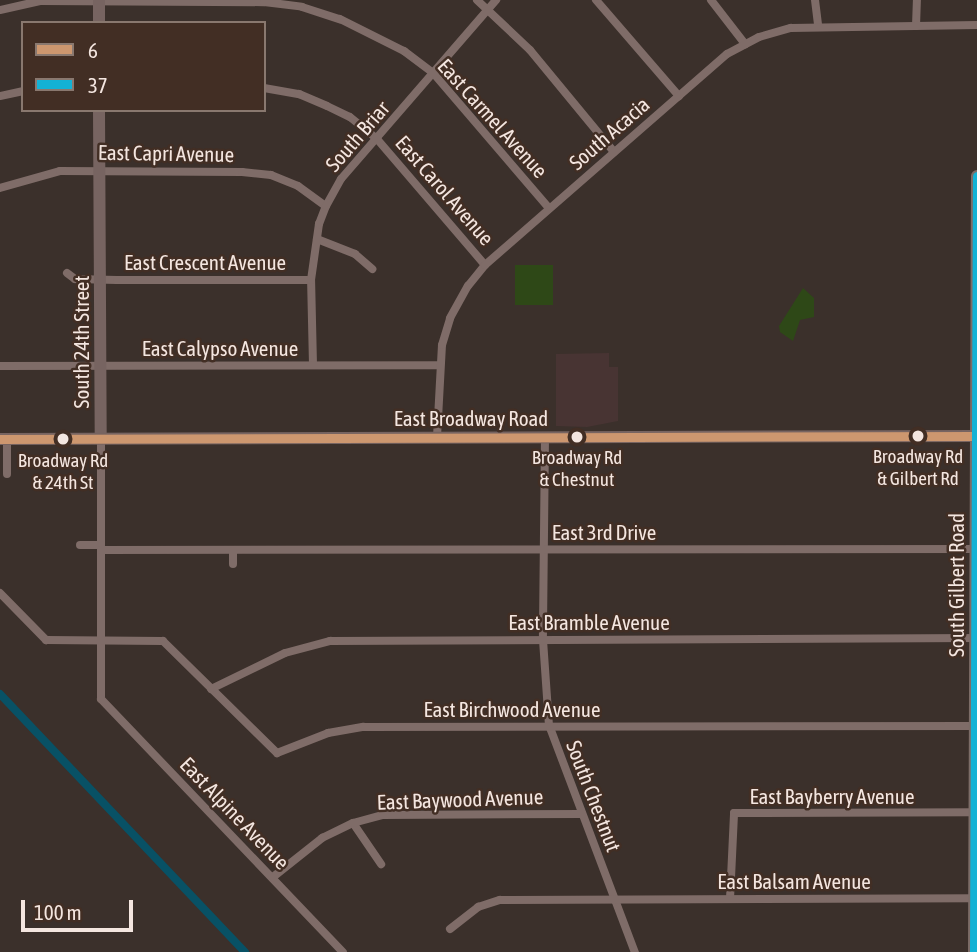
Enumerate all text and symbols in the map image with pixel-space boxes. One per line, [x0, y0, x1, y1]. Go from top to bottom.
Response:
legend [21, 21, 266, 112]
text: 6 [88, 38, 98, 62]
street label: East Carmel Avenue [433, 53, 553, 183]
text: 37 [88, 73, 108, 97]
street label: South Acacia [564, 91, 654, 175]
street label: South Briar [320, 96, 394, 176]
street label: East Carol Avenue [391, 130, 499, 250]
street label: East Capri Avenue [98, 139, 234, 167]
street label: East Crescent Avenue [124, 249, 286, 275]
street label: South 24th Street [68, 276, 94, 408]
street label: East Calypso Avenue [142, 335, 298, 361]
street label: East Broadway Road [394, 405, 548, 431]
marker: Broadway Rd & Gilbert Rd [911, 429, 925, 443]
marker: Broadway Rd & Chestnut [570, 430, 584, 444]
marker: Broadway Rd & 24th St [56, 432, 70, 446]
place label: Broadway Rd & Gilbert Rd [873, 446, 963, 490]
place label: Broadway Rd & Chestnut [532, 447, 622, 491]
place label: Broadway Rd & 24th St [18, 450, 108, 494]
street label: South Gilbert Road [943, 513, 969, 657]
street label: East 3rd Drive [552, 519, 656, 545]
street label: East Bramble Avenue [508, 609, 670, 635]
street label: East Birchwood Avenue [423, 696, 601, 722]
street label: South Chestnut [561, 737, 627, 855]
street label: East Alpine Avenue [175, 752, 295, 874]
street label: East Bayberry Avenue [750, 783, 914, 809]
street label: East Baywood Avenue [376, 784, 544, 814]
street label: East Balsam Avenue [717, 868, 871, 894]
scale bar [24, 886, 136, 930]
text: 100 m [34, 900, 82, 924]

